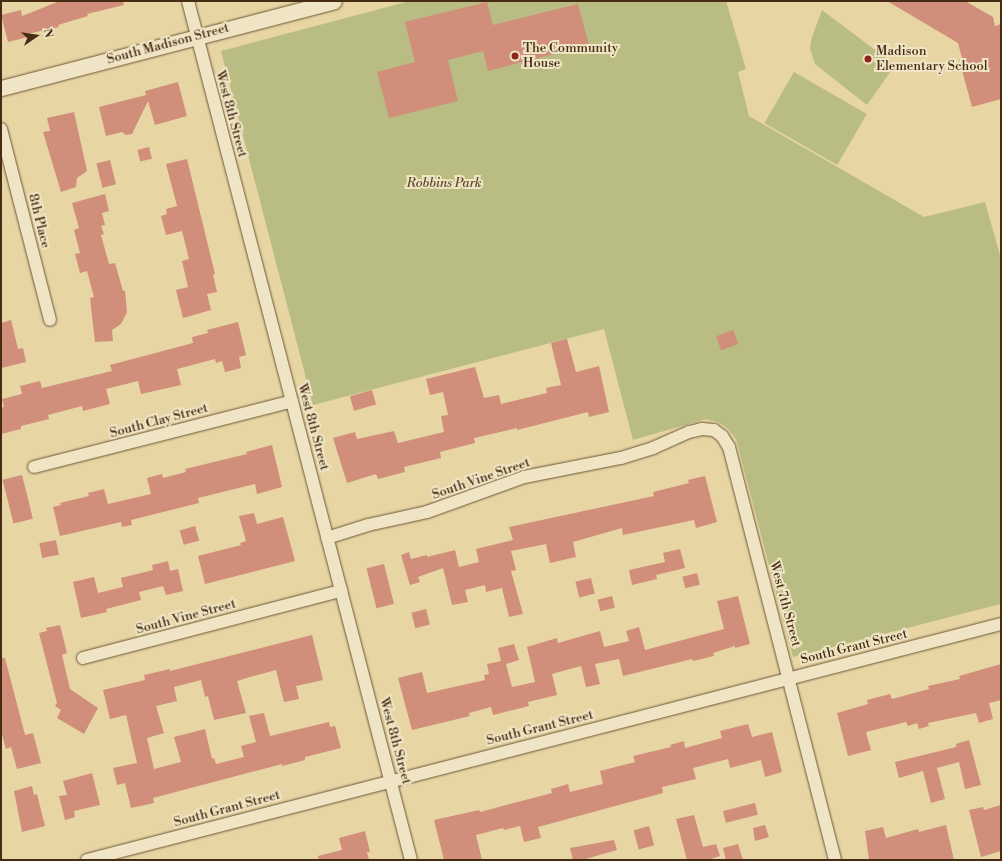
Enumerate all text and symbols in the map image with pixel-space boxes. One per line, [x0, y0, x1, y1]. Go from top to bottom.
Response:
north arrow [16, 16, 56, 56]
street label: South Madison Street [105, 20, 231, 68]
text: N [40, 27, 55, 39]
place label: The Community House [523, 41, 618, 72]
place label: Madison Elementary School [876, 44, 988, 75]
marker: The Community House [510, 51, 520, 61]
marker: Madison Elementary School [863, 54, 873, 64]
street label: West 8th Street [212, 69, 250, 159]
park label: Robbins Park [407, 175, 481, 191]
street label: 8th Place [25, 192, 53, 250]
street label: West 8th Street [294, 382, 332, 472]
street label: South Clay Street [108, 400, 210, 442]
street label: South Vine Street [430, 455, 532, 503]
street label: West 7th Street [766, 560, 804, 648]
street label: South Vine Street [134, 596, 238, 638]
street label: South Grant Street [799, 626, 909, 668]
street label: West 8th Street [376, 696, 414, 786]
street label: South Grant Street [485, 707, 595, 749]
street label: South Grant Street [172, 787, 282, 831]

